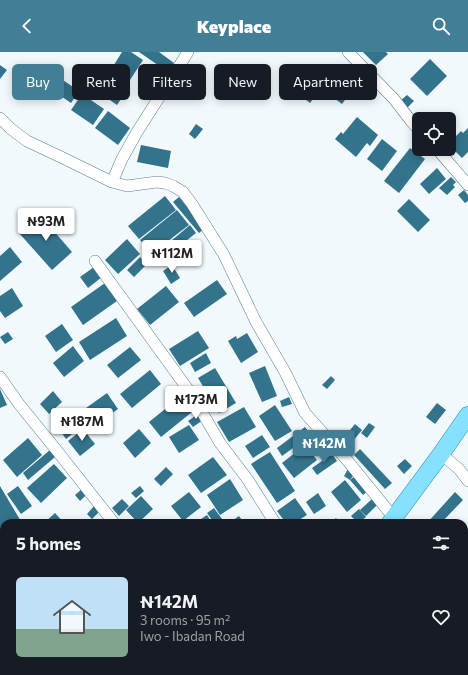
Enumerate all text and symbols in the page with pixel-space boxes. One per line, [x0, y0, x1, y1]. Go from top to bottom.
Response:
icon: back [16, 15, 38, 37]
text: Keyplace [197, 15, 271, 37]
icon: search [430, 15, 452, 37]
chip: Buy [12, 64, 64, 100]
chip: Rent [72, 64, 130, 100]
chip: Filters [138, 64, 206, 100]
chip: New [214, 64, 271, 100]
chip: Apartment [279, 64, 377, 100]
map controls [412, 112, 456, 156]
button: locate [412, 112, 456, 156]
pin: ₦93M [22, 208, 70, 242]
text: ₦93M [27, 213, 65, 229]
pin: ₦112M [144, 240, 200, 274]
text: ₦112M [151, 245, 193, 261]
pin: ₦173M [168, 386, 224, 420]
text: ₦173M [174, 391, 218, 407]
pin: ₦187M [54, 408, 110, 442]
text: ₦187M [60, 413, 104, 429]
pin: ₦142M [296, 430, 352, 464]
text: ₦142M [302, 435, 346, 451]
icon: filters [430, 532, 452, 554]
text: 5 homes [16, 533, 81, 554]
text: ₦142M [140, 591, 198, 612]
icon: home [48, 593, 96, 641]
icon: heart [430, 606, 452, 628]
text: 3 rooms · 95 m² [140, 612, 230, 628]
text: Iwo - Ibadan Road [140, 628, 245, 644]

